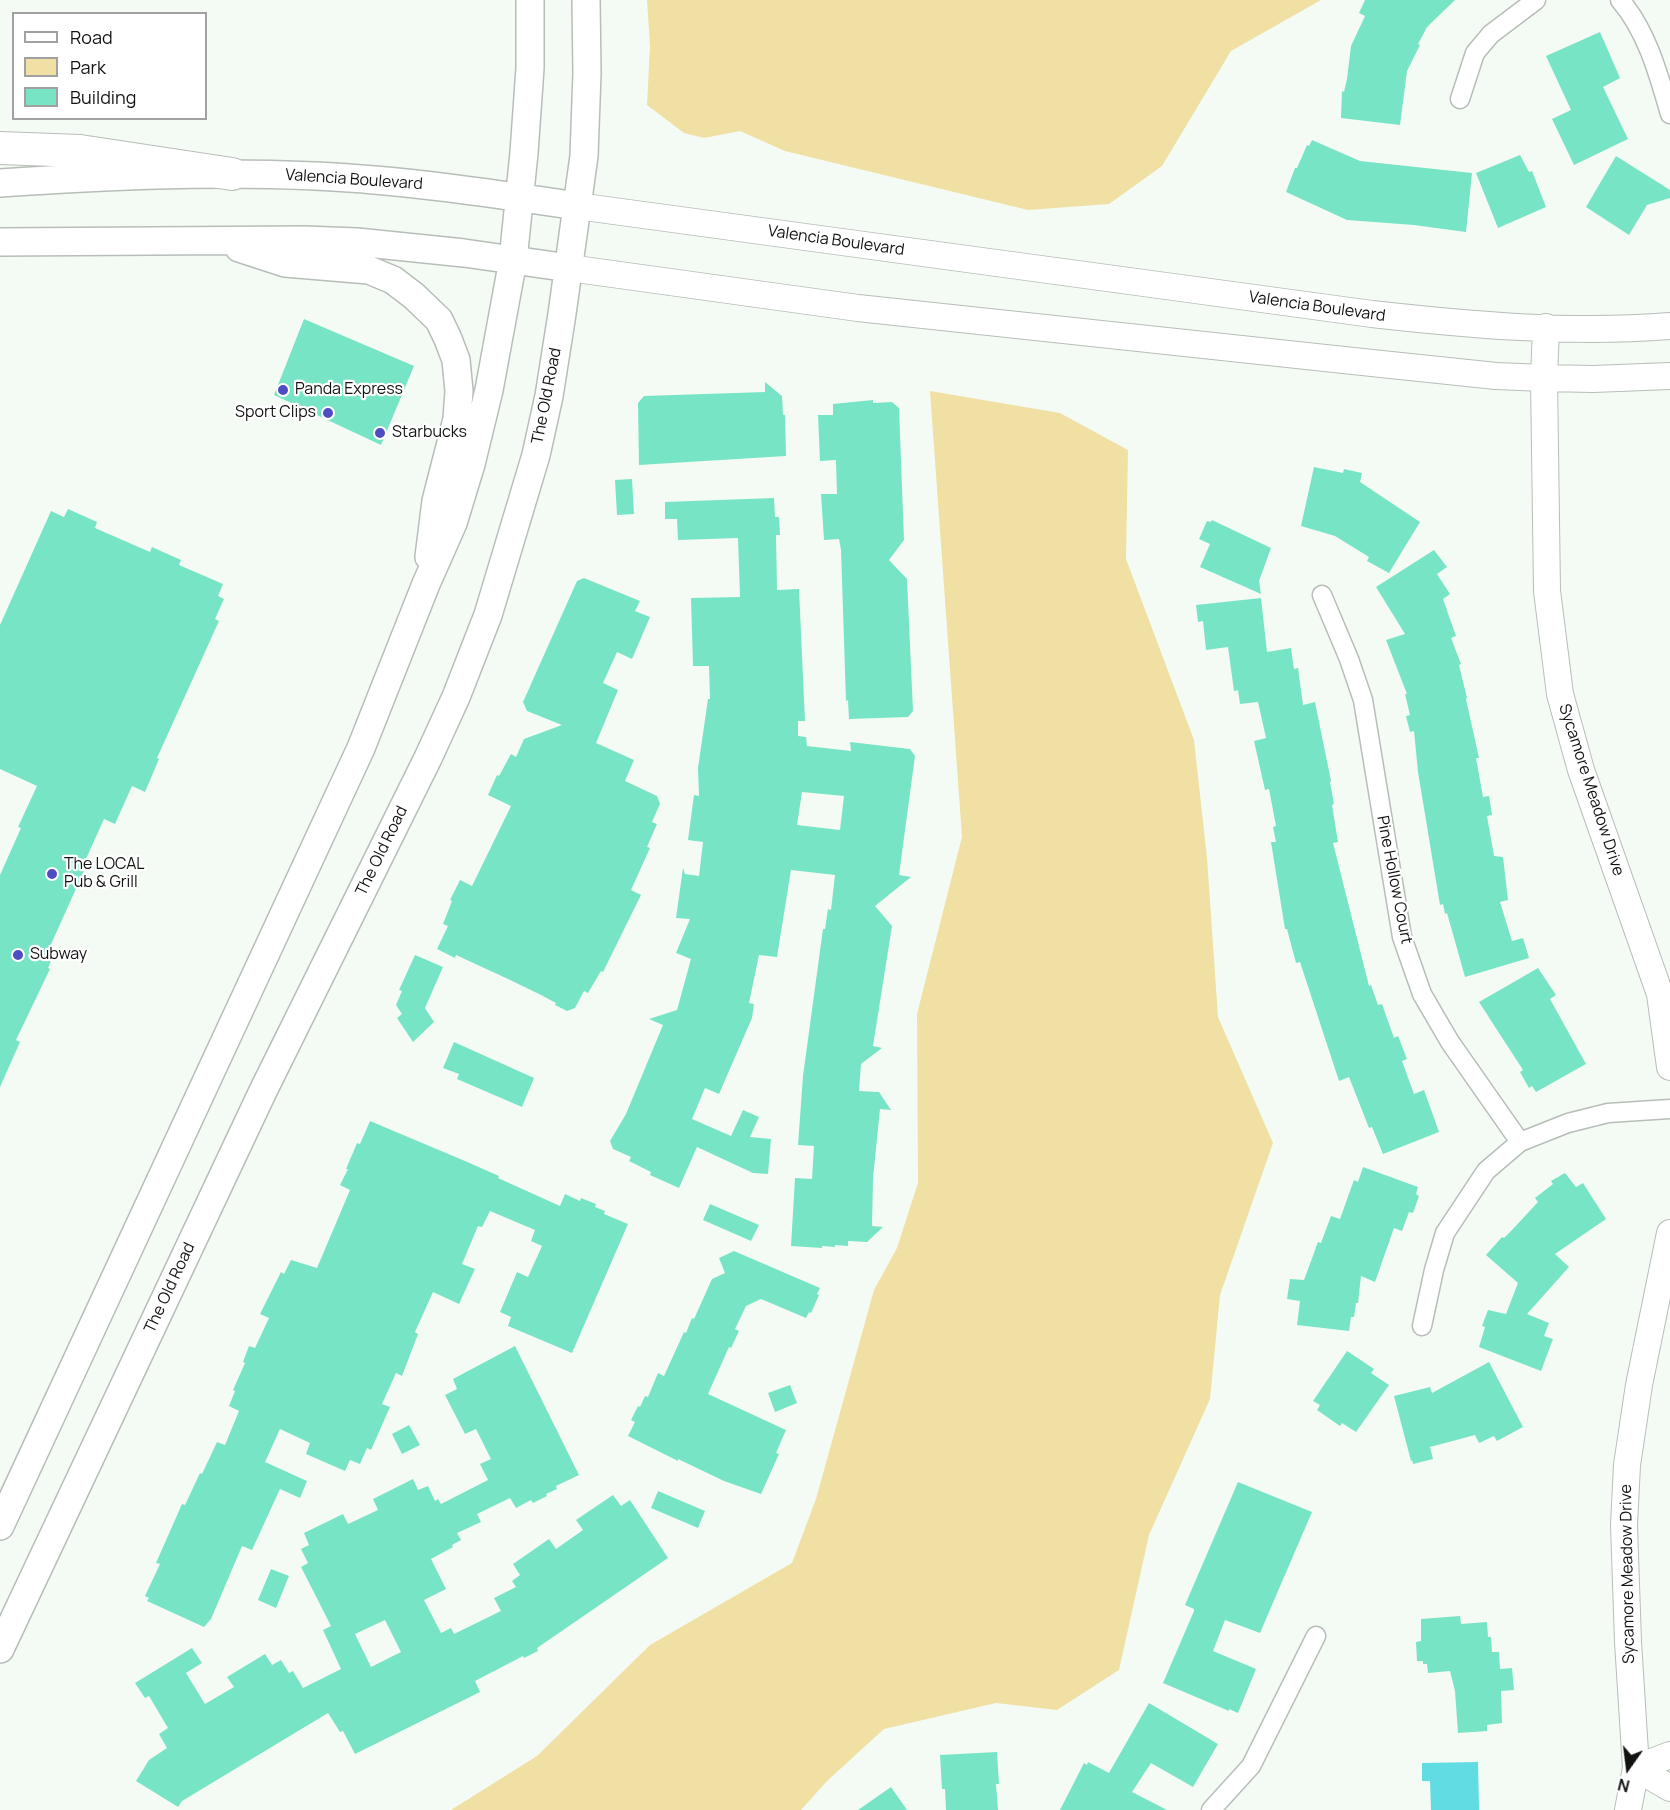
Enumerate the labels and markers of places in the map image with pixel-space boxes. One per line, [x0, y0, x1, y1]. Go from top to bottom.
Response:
place label: Panda Express [295, 380, 403, 400]
marker: Panda Express [276, 383, 290, 397]
place label: Sport Clips [235, 403, 316, 423]
marker: Sport Clips [321, 406, 335, 420]
place label: Starbucks [392, 423, 467, 443]
marker: Starbucks [373, 426, 387, 440]
place label: The LOCAL Pub & Grill [64, 855, 144, 893]
marker: The LOCAL Pub & Grill [45, 867, 59, 881]
place label: Subway [30, 945, 87, 965]
marker: Subway [11, 948, 25, 962]

